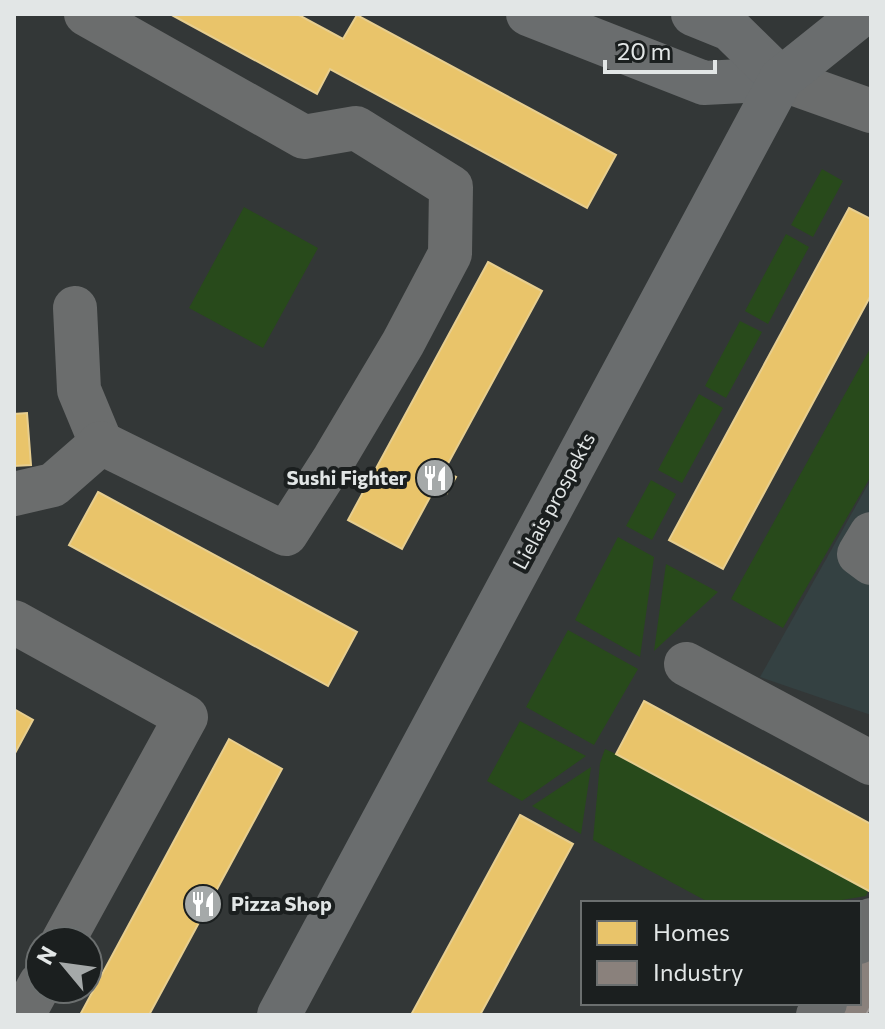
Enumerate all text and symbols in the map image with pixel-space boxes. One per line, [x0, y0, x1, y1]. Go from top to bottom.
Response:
scale bar [605, 24, 715, 74]
text: 20 m [617, 36, 671, 65]
street label: Lielais prospekts [507, 428, 599, 573]
restaurant icon: Sushi Fighter [414, 457, 456, 499]
place label: Sushi Fighter [286, 465, 407, 489]
restaurant icon: Pizza Shop [182, 883, 224, 925]
place label: Pizza Shop [231, 891, 332, 915]
legend [581, 901, 861, 1005]
text: Homes [653, 917, 730, 946]
north arrow [24, 925, 104, 1005]
text: N [30, 941, 62, 969]
text: Industry [653, 957, 743, 986]

